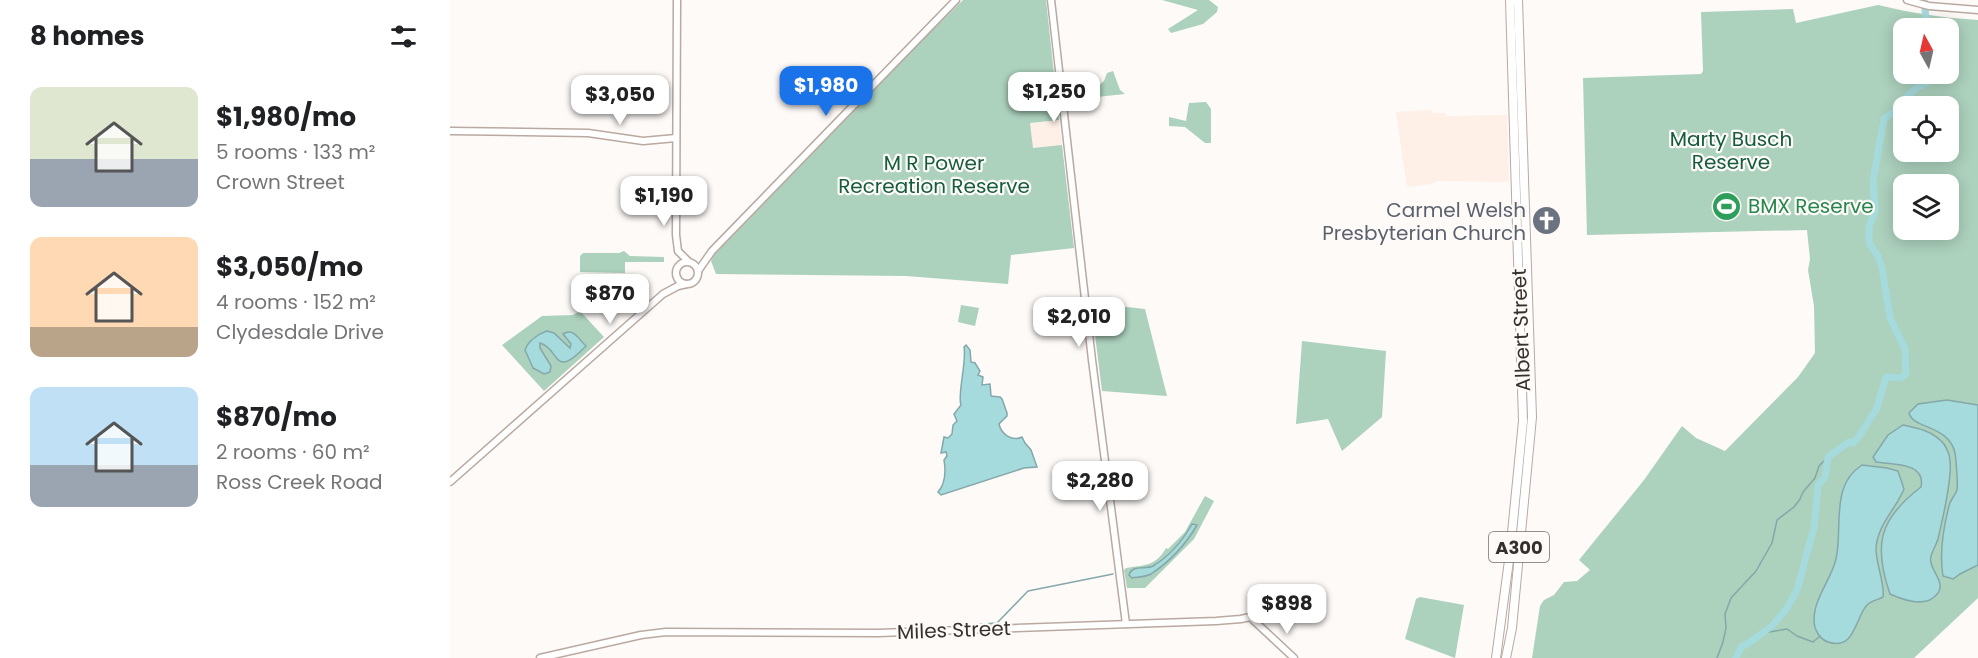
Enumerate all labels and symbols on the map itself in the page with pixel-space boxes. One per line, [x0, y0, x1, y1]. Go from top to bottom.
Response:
north arrow [1893, 18, 1959, 84]
pin: $1,980 [777, 66, 875, 117]
pin: $1,250 [1005, 72, 1103, 123]
pin: $3,050 [571, 75, 669, 126]
park label: Marty Busch Reserve [1670, 125, 1792, 176]
park label: M R Power Recreation Reserve [838, 149, 1030, 200]
pin: $1,190 [615, 176, 713, 227]
sports icon: BMX Reserve [1711, 190, 1743, 222]
place label: BMX Reserve [1748, 192, 1874, 220]
place label: Carmel Welsh Presbyterian Church [1322, 196, 1526, 247]
church icon: Carmel Welsh Presbyterian Church [1531, 205, 1563, 237]
street label: Albert Street [1505, 268, 1537, 392]
pin: $870 [574, 274, 646, 325]
pin: $2,010 [1030, 297, 1128, 348]
pin: $2,280 [1051, 461, 1149, 512]
road number: A300 [1489, 532, 1549, 562]
pin: $898 [1251, 584, 1323, 635]
street label: Miles Street [897, 614, 1011, 646]

